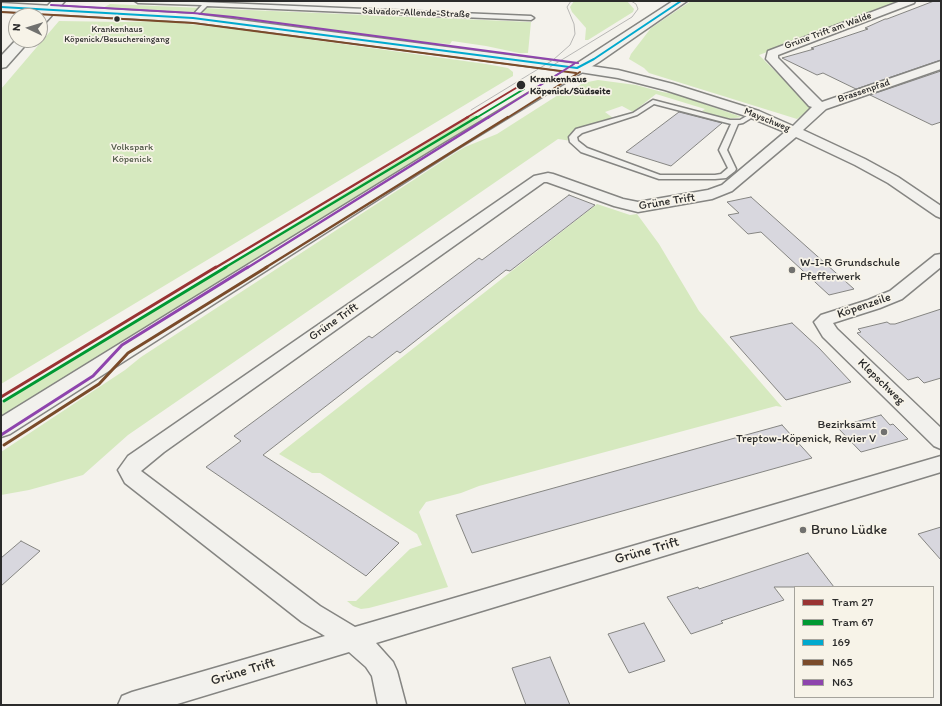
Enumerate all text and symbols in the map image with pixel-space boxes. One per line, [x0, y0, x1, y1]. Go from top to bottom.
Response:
street label: Salvador-Allende-Straße [362, 5, 470, 21]
north arrow [8, 8, 48, 48]
street label: Grüne Trift am Walde [783, 10, 873, 52]
marker: Krankenhaus Köpenick/Besuchereingang [112, 14, 122, 24]
text: N [10, 23, 23, 31]
place label: Krankenhaus Köpenick/Besuchereingang [64, 25, 170, 46]
place label: Krankenhaus Köpenick/Südseite [530, 73, 611, 96]
street label: Brassenpfad [836, 76, 892, 106]
marker: Krankenhaus Köpenick/Südseite [515, 79, 527, 91]
street label: Mayschweg [742, 105, 792, 135]
park label: Volkspark Köpenick [111, 141, 153, 164]
street label: Grüne Trift [638, 190, 696, 214]
place label: W-I-R Grundschule Pfefferwerk [800, 256, 900, 284]
marker: W-I-R Grundschule Pfefferwerk [787, 265, 797, 275]
street label: Köpenzeile [835, 290, 893, 322]
street label: Grüne Trift [307, 300, 361, 344]
street label: Klepschweg [854, 356, 908, 408]
place label: Bezirksamt Treptow-Köpenick, Revier V [736, 418, 876, 446]
marker: Bezirksamt Treptow-Köpenick, Revier V [879, 427, 889, 437]
place label: Bruno Lüdke [811, 522, 887, 538]
marker: Bruno Lüdke [798, 525, 808, 535]
street label: Grüne Trift [613, 534, 681, 568]
legend [794, 586, 934, 698]
text: Tram 27 [832, 595, 874, 609]
text: Tram 67 [832, 615, 874, 629]
text: 169 [832, 635, 850, 649]
street label: Grüne Trift [209, 654, 277, 690]
text: N65 [832, 655, 853, 669]
text: N63 [832, 675, 853, 689]

